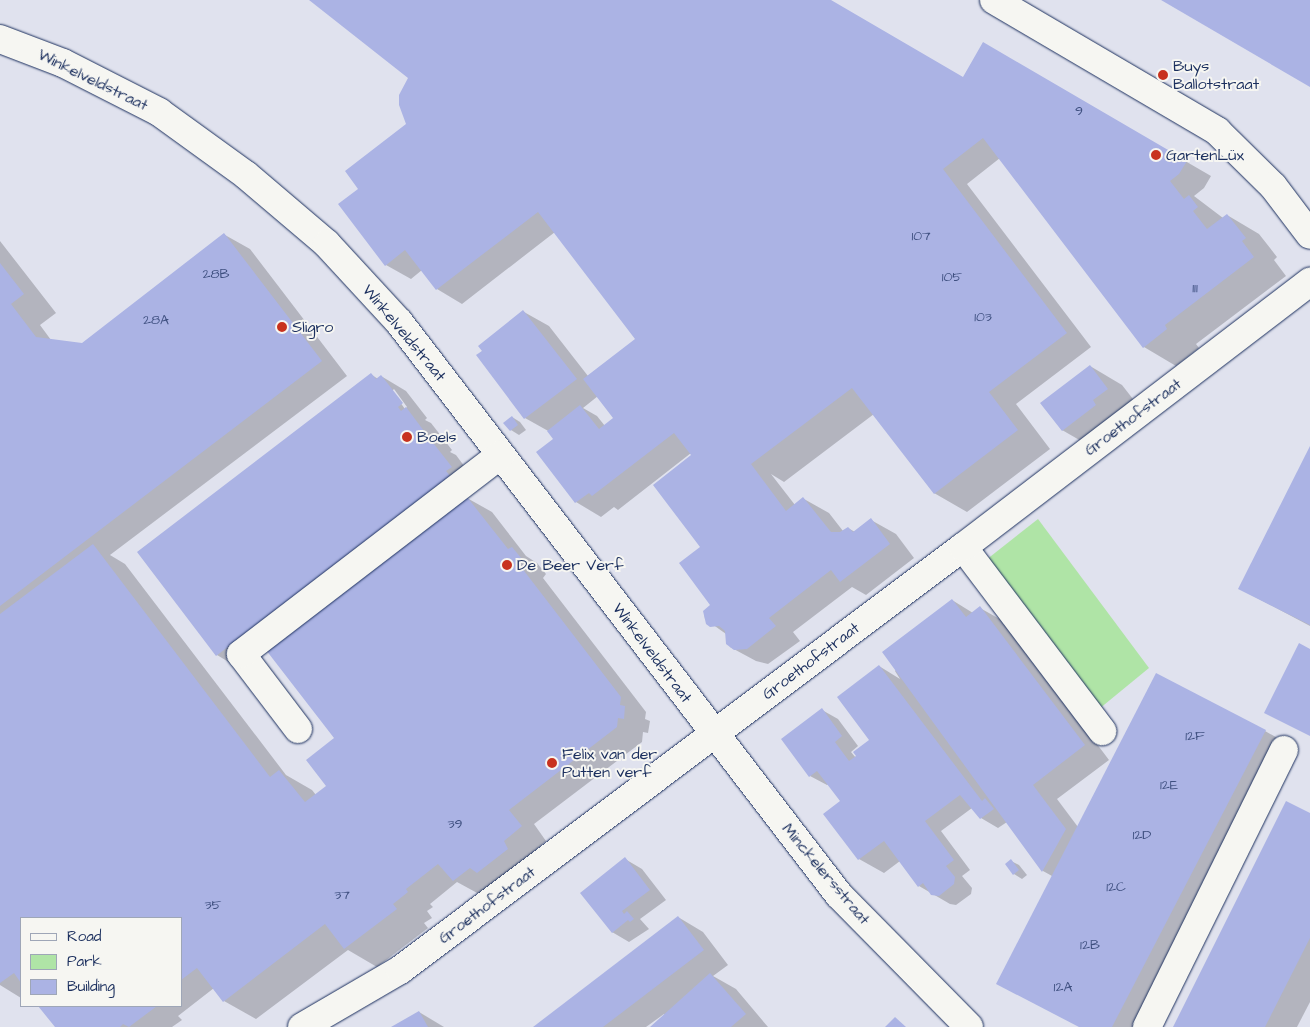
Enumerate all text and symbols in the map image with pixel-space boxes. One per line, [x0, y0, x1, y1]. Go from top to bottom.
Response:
street label: Winkelveldstraat [35, 45, 151, 115]
place label: Buys Ballotstraat [1173, 56, 1259, 94]
marker: Buys Ballotstraat [1157, 69, 1169, 81]
house number: 9 [1075, 103, 1083, 119]
place label: GartenLüx [1166, 145, 1244, 165]
marker: GartenLüx [1150, 149, 1162, 161]
house number: 107 [911, 228, 931, 244]
house number: 28B [202, 266, 230, 282]
house number: 105 [942, 269, 962, 285]
house number: 111 [1192, 280, 1198, 296]
street label: Winkelveldstraat [358, 281, 450, 385]
house number: 103 [974, 309, 992, 325]
house number: 28A [143, 312, 169, 328]
place label: Sligro [292, 317, 333, 337]
marker: Sligro [276, 321, 288, 333]
street label: Groethofstraat [1081, 374, 1185, 460]
place label: Boels [417, 427, 457, 447]
marker: Boels [401, 431, 413, 443]
place label: De Beer Verf [517, 555, 623, 575]
marker: De Beer Verf [501, 559, 513, 571]
street label: Winkelveldstraat [608, 599, 696, 707]
street label: Groethofstraat [759, 618, 863, 704]
house number: 12F [1185, 728, 1205, 744]
place label: Felix van der Putten verf [562, 744, 657, 782]
marker: Felix van der Putten verf [546, 757, 558, 769]
house number: 12E [1160, 777, 1178, 793]
house number: 39 [447, 816, 463, 832]
street label: Minckelersstraat [778, 819, 874, 929]
house number: 12D [1133, 827, 1151, 843]
street label: Groethofstraat [435, 862, 539, 948]
house number: 12C [1106, 879, 1126, 895]
house number: 37 [334, 887, 350, 903]
house number: 35 [204, 897, 222, 913]
legend [20, 917, 182, 1007]
text: Road [67, 926, 101, 947]
house number: 12B [1080, 937, 1100, 953]
text: Park [67, 951, 102, 972]
text: Building [67, 976, 115, 997]
house number: 12A [1054, 979, 1072, 995]

